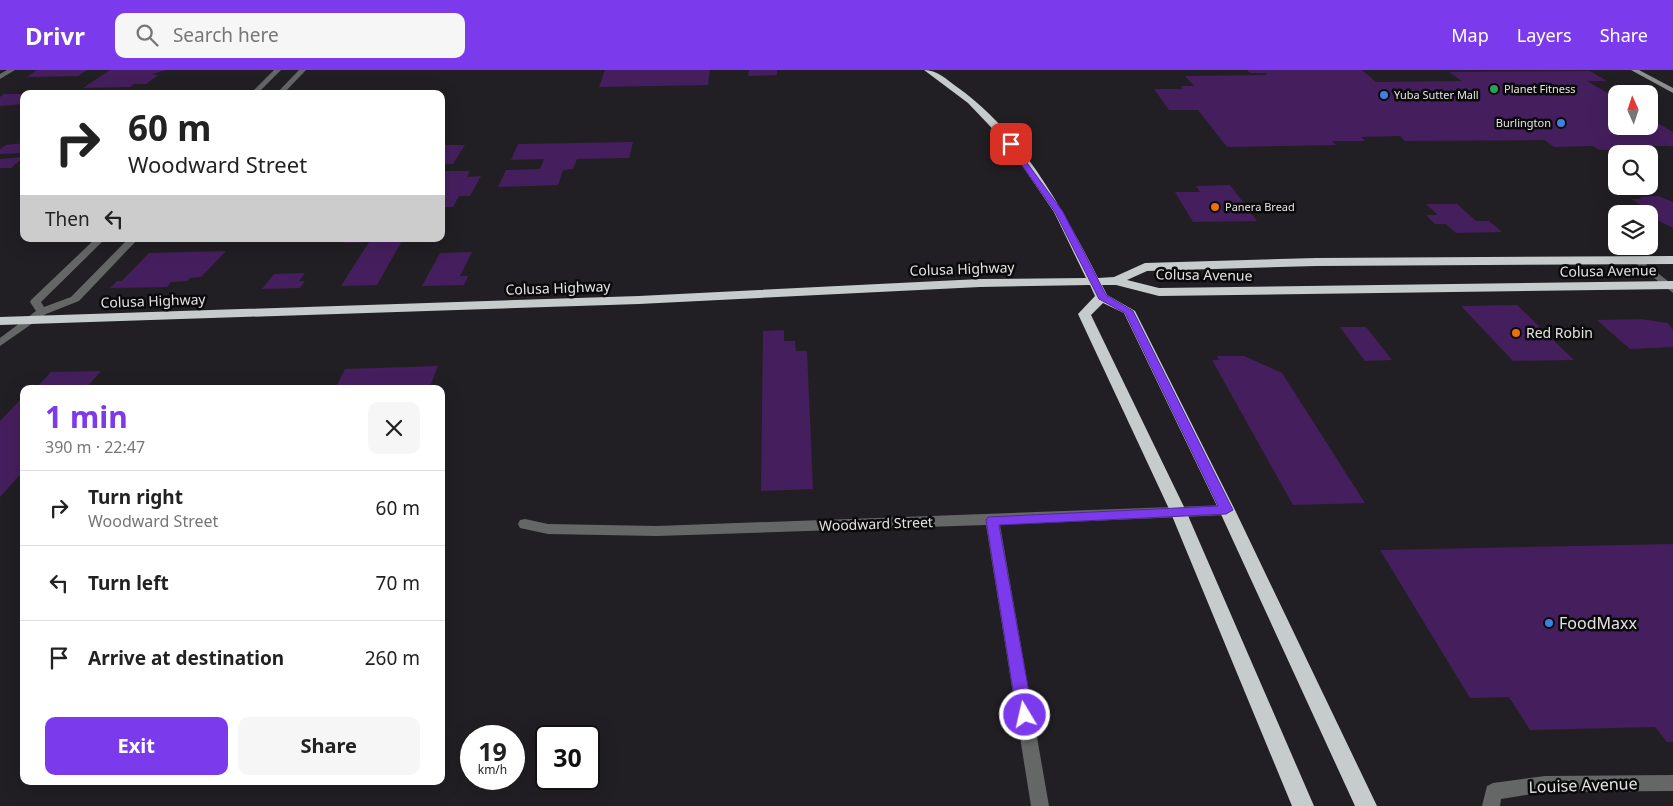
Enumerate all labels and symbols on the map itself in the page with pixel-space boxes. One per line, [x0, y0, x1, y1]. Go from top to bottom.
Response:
place label: Planet Fitness [1504, 81, 1576, 96]
marker: Planet Fitness [1488, 83, 1500, 95]
north arrow [1608, 85, 1658, 135]
place label: Yuba Sutter Mall [1394, 87, 1479, 102]
marker: Yuba Sutter Mall [1378, 89, 1390, 101]
place label: Burlington [1496, 115, 1551, 130]
marker: Burlington [1555, 117, 1567, 129]
pin [990, 123, 1032, 165]
place label: Panera Bread [1225, 199, 1295, 214]
marker: Panera Bread [1209, 201, 1221, 213]
street label: Colusa Highway [909, 257, 1016, 280]
street label: Colusa Avenue [1559, 260, 1657, 281]
street label: Colusa Avenue [1155, 264, 1253, 285]
street label: Colusa Highway [505, 276, 612, 299]
street label: Colusa Highway [100, 289, 207, 312]
place label: Red Robin [1526, 323, 1593, 342]
marker: Red Robin [1510, 327, 1522, 339]
street label: Woodward Street [819, 512, 933, 535]
place label: FoodMaxx [1559, 612, 1637, 634]
marker: FoodMaxx [1543, 617, 1555, 629]
position arrow [998, 688, 1050, 740]
speed limit sign: 30 [535, 725, 600, 790]
street label: Louise Avenue [1528, 772, 1638, 798]

